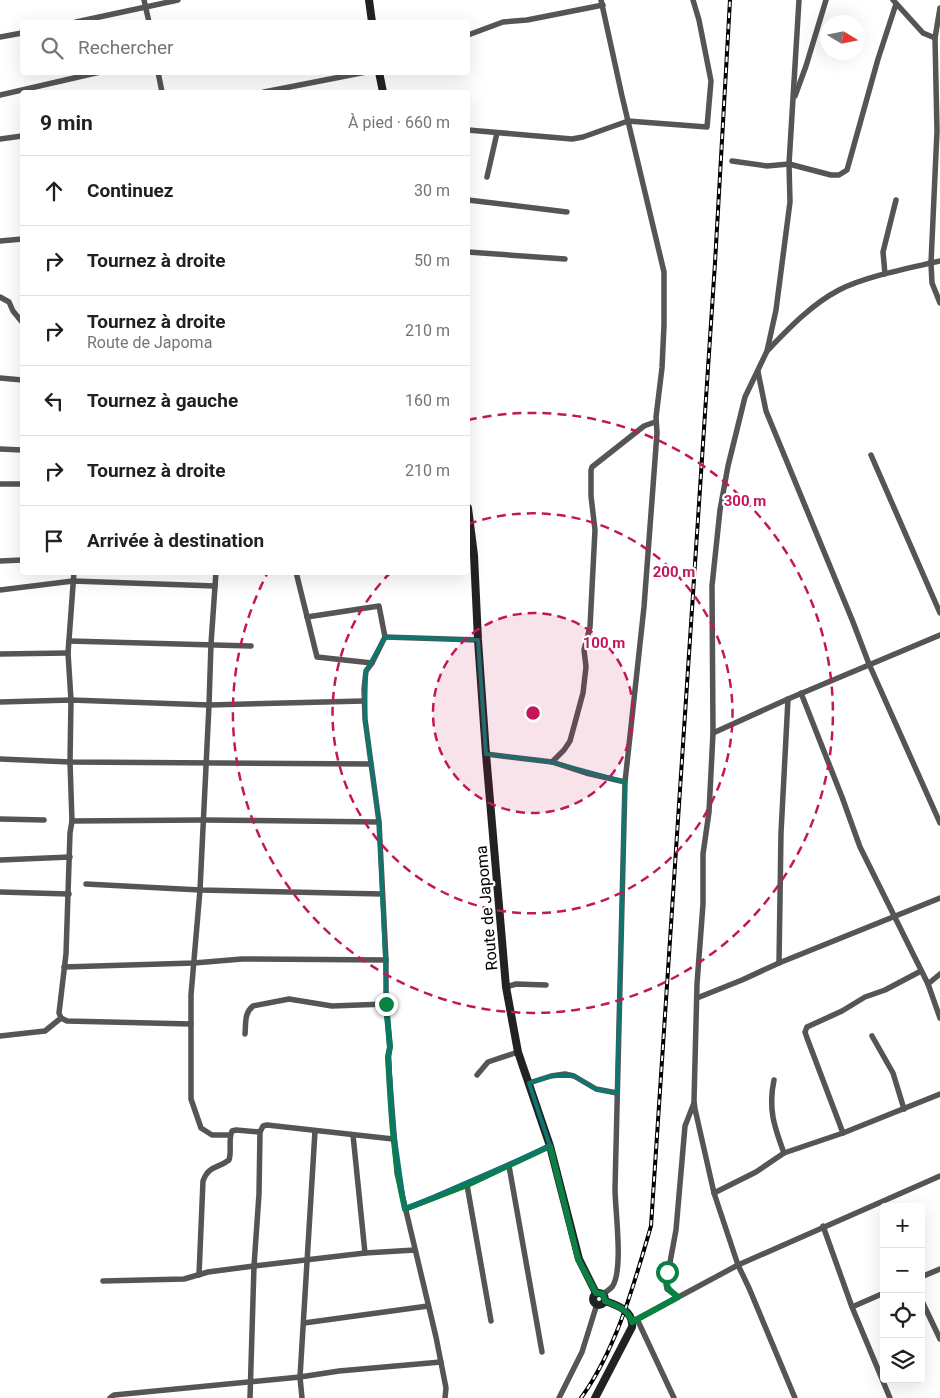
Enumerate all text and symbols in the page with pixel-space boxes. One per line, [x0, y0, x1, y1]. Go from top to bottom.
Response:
north arrow [820, 15, 865, 60]
search box [20, 20, 470, 75]
icon: search [38, 34, 66, 62]
text: Rechercher [78, 36, 173, 59]
text: 9 min [40, 111, 93, 135]
text: À pied · 660 m [348, 113, 450, 132]
icon: ahead [40, 177, 68, 205]
text: Continuez [87, 179, 173, 202]
text: 30 m [414, 181, 450, 200]
icon: right [40, 247, 68, 275]
text: Tournez à droite [87, 249, 226, 272]
text: 50 m [414, 251, 450, 270]
text: Tournez à droite [87, 310, 226, 333]
icon: right [40, 317, 68, 345]
text: 210 m [405, 321, 450, 340]
text: Route de Japoma [87, 333, 212, 352]
icon: left [40, 387, 68, 415]
text: Tournez à gauche [87, 389, 238, 412]
text: 160 m [405, 391, 450, 410]
icon: right [40, 457, 68, 485]
text: Tournez à droite [87, 459, 226, 482]
text: 210 m [405, 461, 450, 480]
text: 300 m [724, 492, 766, 510]
icon: arrive [40, 527, 68, 555]
text: Arrivée à destination [87, 529, 264, 552]
text: 200 m [653, 563, 695, 581]
text: 100 m [583, 634, 625, 652]
centre of rings [524, 704, 542, 722]
street label: Route de Japoma [472, 845, 501, 971]
route end [375, 993, 398, 1016]
map controls [880, 1203, 925, 1383]
button: + [880, 1203, 925, 1248]
button: − [880, 1248, 925, 1293]
route start [656, 1261, 679, 1284]
button: locate [880, 1293, 925, 1338]
button: layers [880, 1338, 925, 1383]

